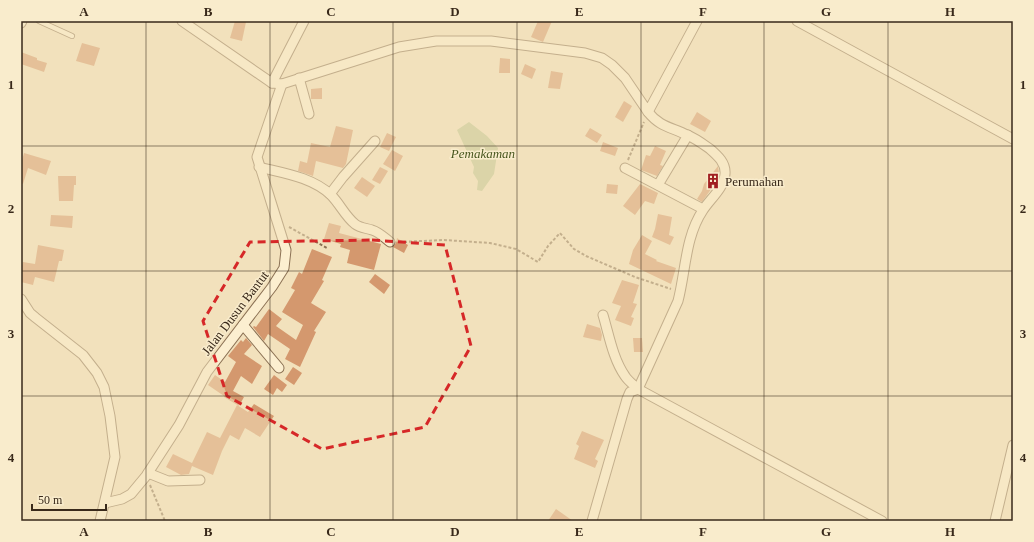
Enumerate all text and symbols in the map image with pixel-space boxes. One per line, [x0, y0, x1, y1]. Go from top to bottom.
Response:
text: A [79, 4, 89, 19]
text: B [204, 4, 213, 19]
text: C [326, 4, 336, 19]
text: D [450, 4, 460, 19]
text: E [575, 4, 583, 19]
text: F [699, 4, 707, 19]
text: G [821, 4, 831, 19]
text: H [945, 4, 955, 19]
text: 1 [8, 77, 14, 92]
text: 1 [1020, 77, 1026, 92]
park label: Pemakaman [450, 146, 515, 161]
building icon: Perumahan [704, 172, 722, 190]
place label: Perumahan [725, 174, 784, 189]
text: 2 [8, 201, 14, 216]
text: 2 [1020, 201, 1026, 216]
street label: Jalan Dusun Bantut [198, 268, 272, 358]
text: 3 [8, 326, 15, 341]
text: 3 [1020, 326, 1027, 341]
text: 4 [8, 450, 15, 465]
text: 4 [1020, 450, 1027, 465]
scale bar [32, 486, 106, 512]
text: 50 m [38, 493, 63, 507]
text: A [79, 524, 89, 539]
text: B [204, 524, 213, 539]
text: C [326, 524, 336, 539]
text: D [450, 524, 460, 539]
text: E [575, 524, 583, 539]
text: F [699, 524, 707, 539]
text: G [821, 524, 831, 539]
text: H [945, 524, 955, 539]

